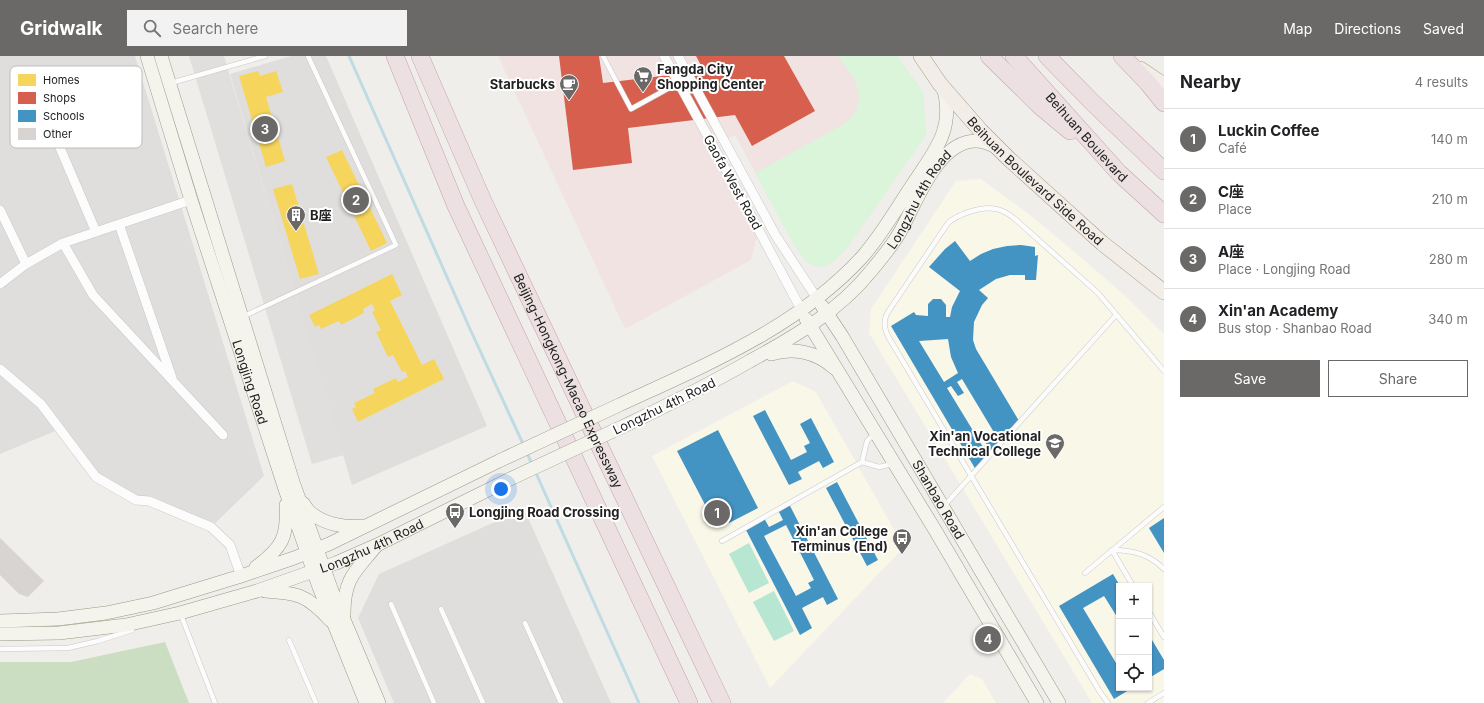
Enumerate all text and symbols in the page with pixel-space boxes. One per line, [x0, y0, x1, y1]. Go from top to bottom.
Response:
search box [127, 10, 407, 46]
text: Gridwalk [20, 17, 103, 40]
icon: search [141, 17, 163, 39]
text: Search here [173, 19, 258, 38]
text: Map [1283, 20, 1312, 37]
text: Directions [1334, 20, 1401, 37]
text: Saved [1423, 20, 1464, 37]
place label: Fangda City Shopping Center [657, 61, 765, 92]
supermarket icon: Fangda City Shopping Center [632, 65, 654, 93]
legend [10, 66, 142, 148]
text: Nearby [1180, 72, 1241, 92]
text: Homes [43, 73, 80, 87]
cafe icon: Starbucks [558, 73, 580, 101]
text: 4 results [1415, 74, 1468, 90]
place label: Starbucks [490, 76, 555, 92]
street label: Beihuan Boulevard [1042, 89, 1131, 185]
text: Shops [43, 91, 76, 105]
text: Schools [43, 109, 85, 123]
street label: Beihuan Boulevard Side Road [964, 113, 1107, 248]
pin: 3 [252, 114, 278, 144]
text: Luckin Coffee [1218, 121, 1319, 140]
text: Other [43, 127, 72, 141]
text: 1 [1190, 131, 1196, 147]
text: 140 m [1431, 131, 1468, 147]
street label: Gaofa West Road [700, 132, 766, 232]
text: Café [1218, 140, 1247, 156]
street label: Longzhu 4th Road [883, 146, 954, 252]
text: C座 [1218, 182, 1244, 201]
pin: 2 [343, 185, 369, 215]
text: 2 [1189, 191, 1197, 207]
text: 210 m [1432, 191, 1468, 207]
text: Place [1218, 201, 1252, 217]
building icon: B座 [285, 204, 307, 232]
place label: B座 [310, 207, 332, 223]
text: A座 [1218, 242, 1244, 261]
text: 3 [1189, 251, 1197, 267]
text: 280 m [1429, 251, 1468, 267]
text: Place · Longjing Road [1218, 261, 1351, 277]
street label: Beijing-Hongkong-Macao Expressway [511, 271, 626, 491]
text: Xin'an Academy [1218, 301, 1338, 320]
text: 4 [1189, 311, 1197, 327]
text: 340 m [1428, 311, 1468, 327]
text: Bus stop · Shanbao Road [1218, 320, 1372, 336]
street label: Longjing Road [229, 338, 271, 426]
button: Save [1180, 360, 1320, 397]
button: Share [1328, 360, 1468, 397]
street label: Longzhu 4th Road [610, 374, 718, 438]
place label: Xin'an Vocational Technical College [928, 428, 1041, 459]
school or university icon: Xin'an Vocational Technical College [1044, 432, 1066, 460]
street label: Shanbao Road [909, 457, 968, 542]
your location [491, 479, 511, 499]
pin: 1 [704, 498, 730, 528]
bus stop icon: Longjing Road Crossing [444, 501, 466, 529]
place label: Longjing Road Crossing [469, 504, 619, 520]
street label: Longzhu 4th Road [317, 515, 426, 576]
place label: Xin'an College Terminus (End) [791, 523, 888, 554]
bus stop icon: Xin'an College Terminus (End) [891, 527, 913, 555]
map controls [1116, 583, 1152, 691]
button: + [1116, 583, 1152, 619]
button: − [1116, 619, 1152, 655]
pin: 4 [975, 624, 1001, 654]
button: locate [1116, 655, 1152, 691]

